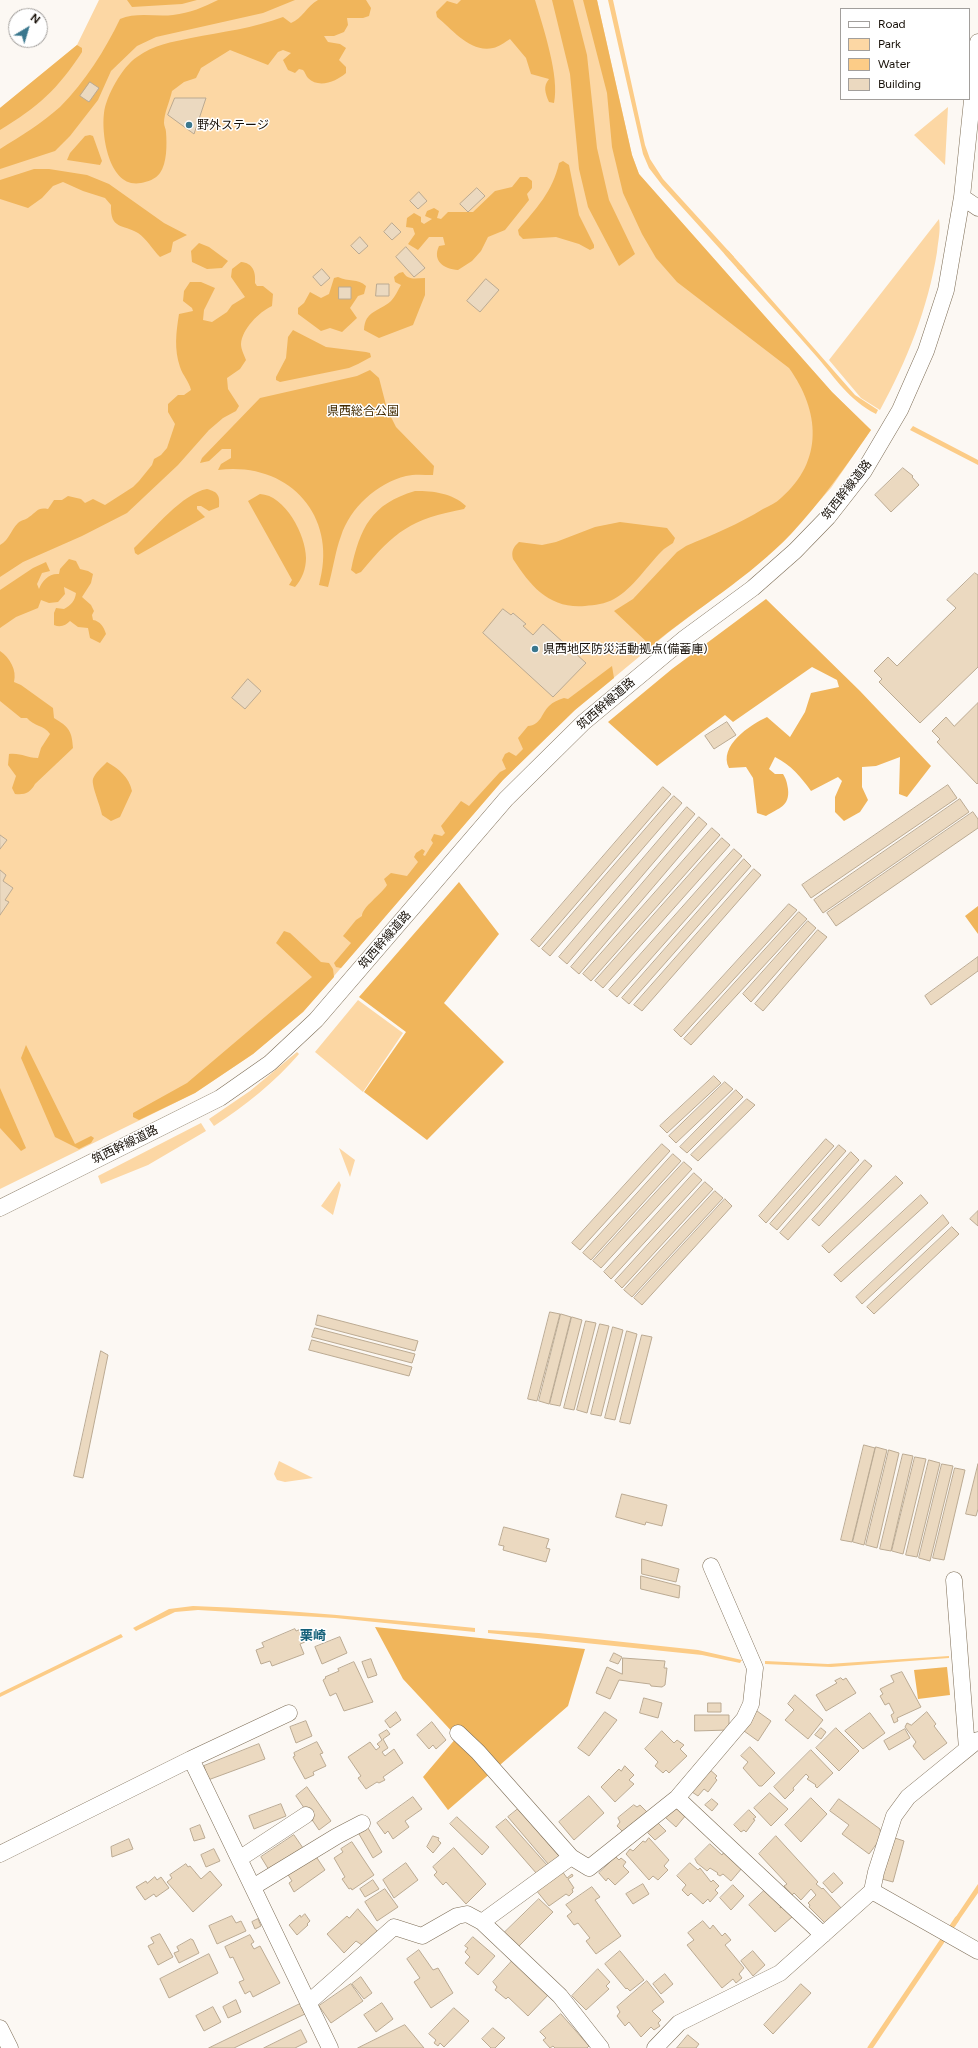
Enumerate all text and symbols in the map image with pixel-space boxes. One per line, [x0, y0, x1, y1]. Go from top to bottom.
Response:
north arrow [8, 8, 48, 48]
legend [840, 8, 970, 100]
text: N [28, 11, 42, 27]
text: Road [878, 17, 906, 31]
text: Park [878, 37, 901, 51]
text: Water [878, 57, 910, 71]
text: Building [878, 77, 921, 91]
place label: 野外ステージ [197, 118, 269, 132]
marker: 野外ステージ [184, 120, 194, 130]
park label: 県西総合公園 [327, 404, 399, 418]
street label: 筑西幹線道路 [819, 457, 875, 523]
place label: 県西地区防災活動拠点(備蓄庫) [543, 642, 707, 656]
marker: 県西地区防災活動拠点(備蓄庫) [530, 644, 540, 654]
street label: 筑西幹線道路 [574, 675, 638, 733]
street label: 筑西幹線道路 [356, 908, 414, 972]
street label: 筑西幹線道路 [89, 1123, 161, 1167]
district label: 栗崎 [300, 1628, 326, 1644]

